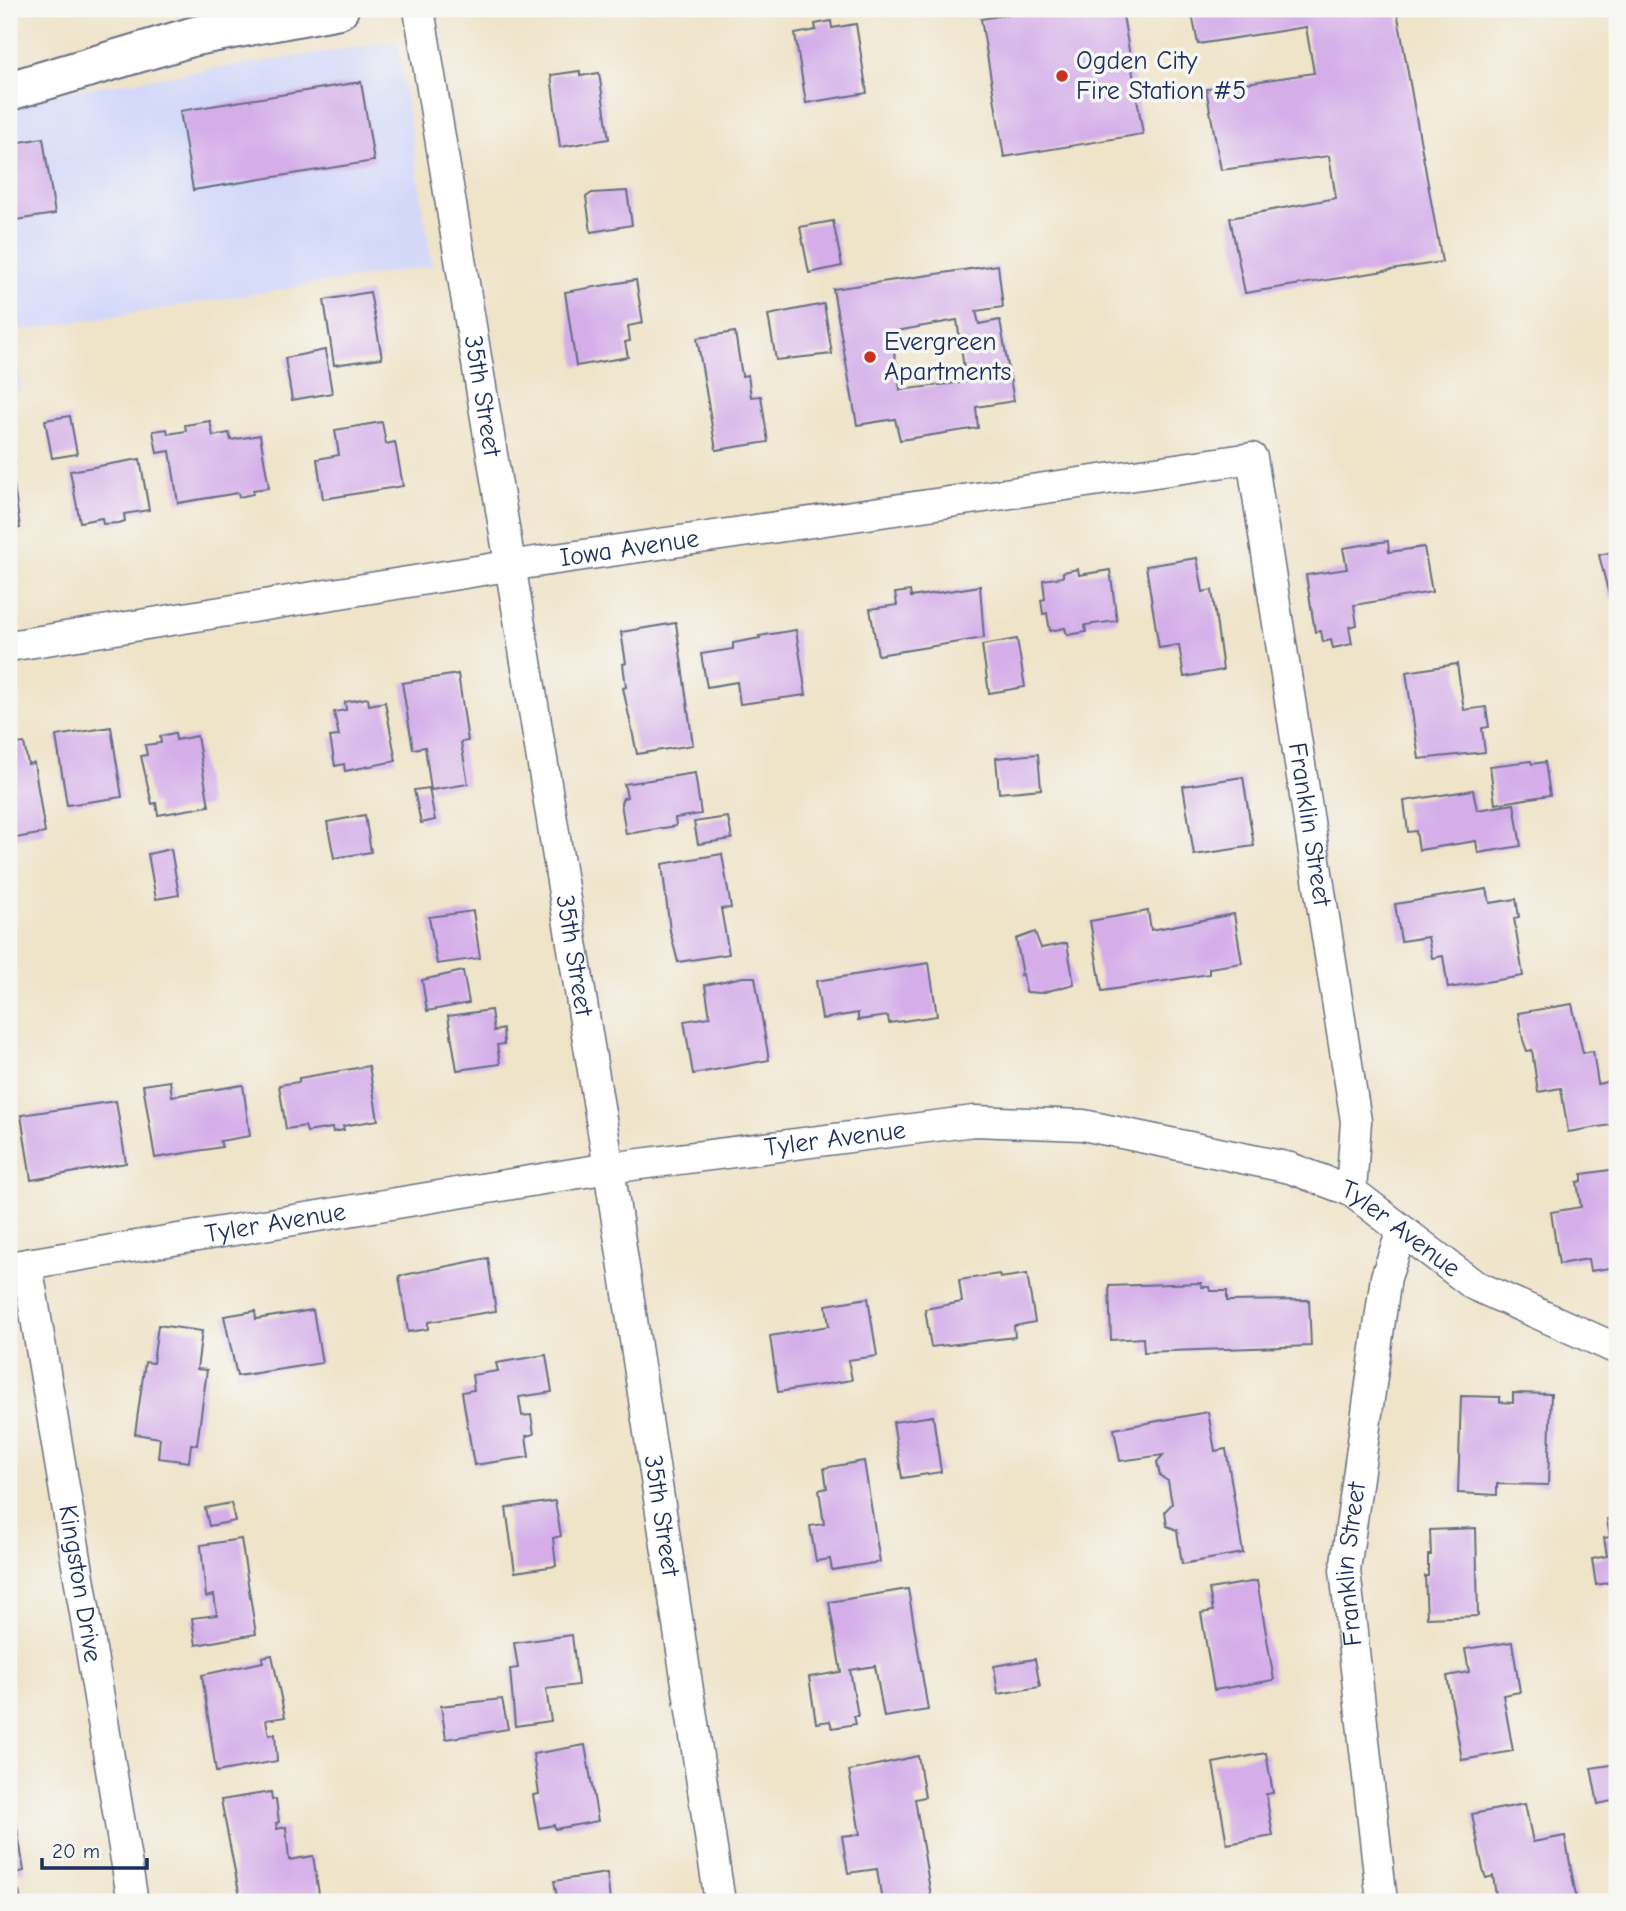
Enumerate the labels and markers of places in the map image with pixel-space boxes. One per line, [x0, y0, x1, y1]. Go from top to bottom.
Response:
place label: Ogden City Fire Station #5 [1076, 46, 1246, 106]
marker: Ogden City Fire Station #5 [1054, 68, 1070, 84]
place label: Evergreen Apartments [884, 327, 1011, 387]
marker: Evergreen Apartments [862, 349, 878, 365]

